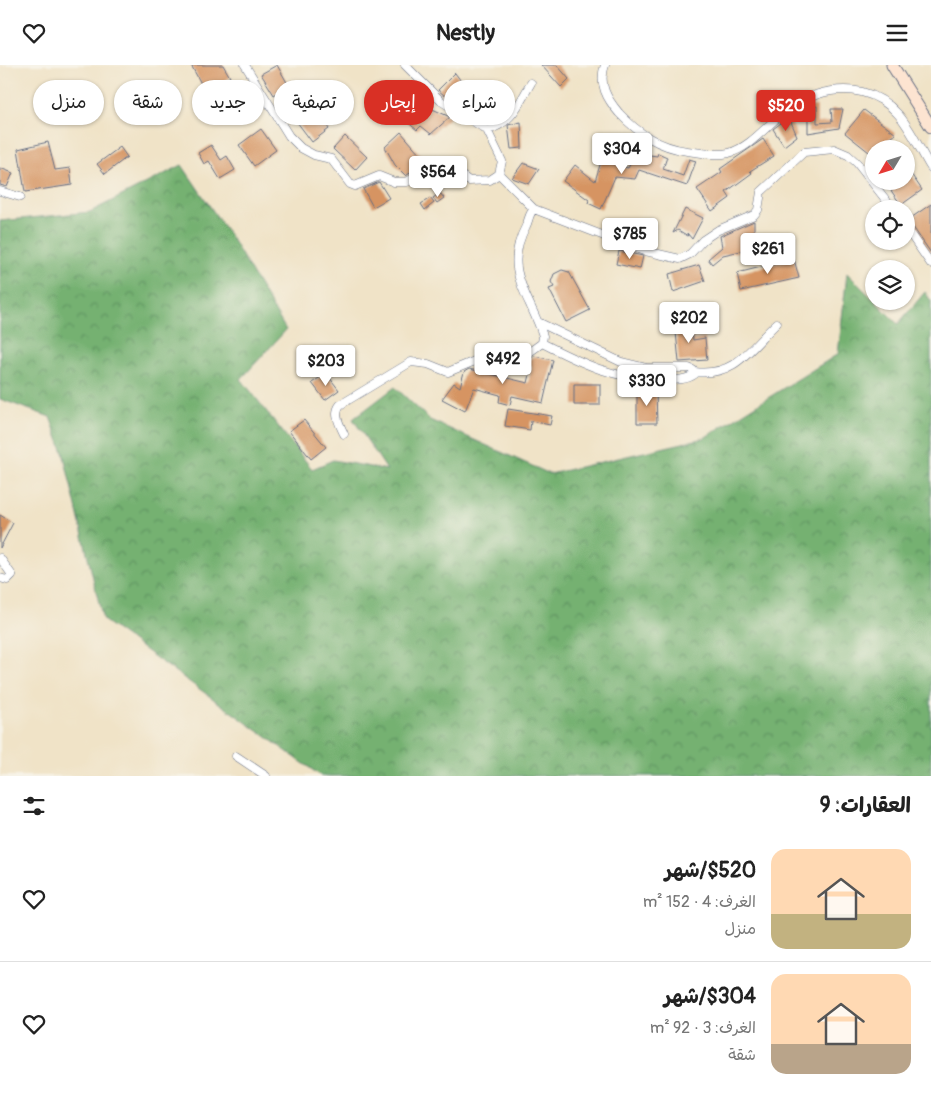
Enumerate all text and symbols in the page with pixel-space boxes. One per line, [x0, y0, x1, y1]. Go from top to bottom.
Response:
icon: heart [20, 19, 48, 47]
text: Nestly [436, 19, 495, 47]
icon: menu [883, 19, 911, 47]
chip: منزل [33, 80, 104, 125]
chip: شقة [114, 80, 182, 125]
chip: جديد [192, 80, 264, 125]
chip: تصفية [274, 80, 354, 125]
chip: إيجار [364, 80, 434, 125]
chip: شراء [444, 80, 515, 125]
pin: $520 [756, 89, 816, 132]
text: $520 [767, 96, 805, 116]
pin: $304 [592, 133, 652, 175]
text: $304 [603, 139, 641, 159]
north arrow [865, 140, 915, 190]
map controls [865, 140, 915, 310]
pin: $564 [408, 155, 468, 198]
text: $564 [420, 162, 456, 182]
button: locate [865, 200, 915, 250]
pin: $785 [600, 217, 660, 260]
text: $785 [613, 224, 647, 244]
pin: $261 [738, 233, 798, 275]
text: $261 [751, 239, 785, 259]
button: layers [865, 260, 915, 310]
pin: $202 [659, 301, 719, 344]
text: $202 [670, 308, 708, 328]
pin: $492 [473, 343, 533, 385]
pin: $203 [296, 345, 356, 387]
text: $492 [485, 349, 521, 369]
text: $203 [307, 351, 345, 371]
pin: $330 [617, 365, 677, 407]
text: $330 [628, 371, 666, 391]
icon: filters [20, 792, 48, 820]
text: العقارات: 9 [820, 792, 911, 819]
text: $520/شهر [665, 857, 756, 884]
icon: home [811, 869, 871, 929]
icon: heart [20, 885, 48, 913]
text: الغرف: 4 · 152 m² [643, 892, 756, 912]
text: منزل [724, 919, 756, 939]
text: $304/شهر [664, 983, 756, 1010]
icon: home [811, 994, 871, 1054]
icon: heart [20, 1010, 48, 1038]
text: الغرف: 3 · 92 m² [650, 1018, 756, 1038]
text: شقة [728, 1045, 756, 1065]

